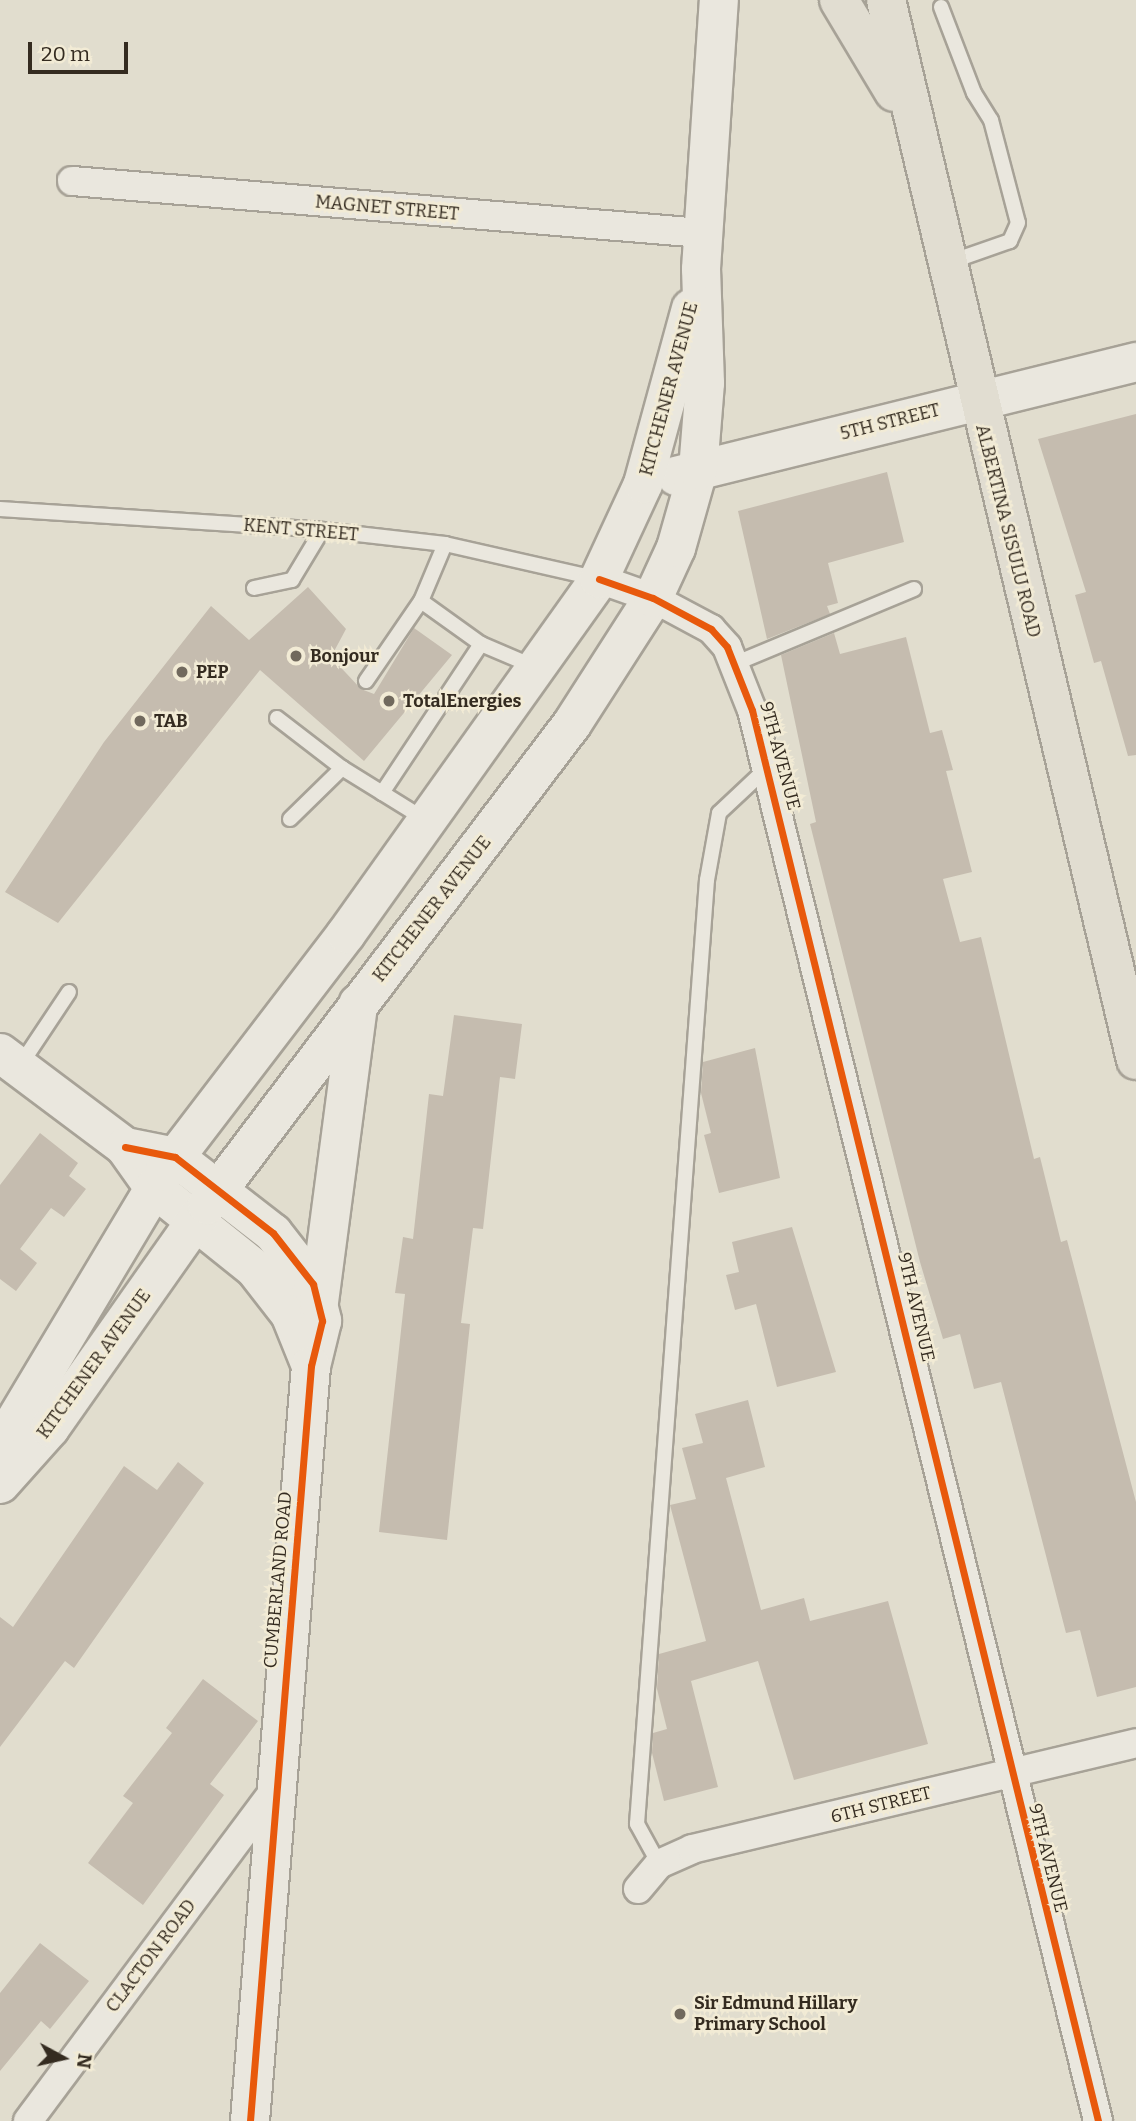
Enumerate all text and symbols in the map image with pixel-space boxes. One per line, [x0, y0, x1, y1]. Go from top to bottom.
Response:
scale bar [32, 28, 131, 72]
text: 20 m [41, 41, 90, 67]
street label: MAGNET STREET [314, 191, 460, 225]
street label: KITCHENER AVENUE [635, 300, 703, 478]
street label: 5TH STREET [838, 399, 942, 445]
street label: ALBERTINA SISULU ROAD [971, 422, 1045, 640]
street label: KENT STREET [242, 514, 360, 546]
place label: Bonjour [310, 645, 379, 667]
marker: Bonjour [288, 648, 304, 664]
place label: PEP [196, 661, 229, 683]
marker: PEP [174, 664, 190, 680]
place label: TotalEnergies [403, 690, 521, 712]
marker: TotalEnergies [381, 693, 397, 709]
street label: 9TH AVENUE [755, 699, 805, 813]
place label: TAB [154, 710, 188, 732]
marker: TAB [132, 713, 148, 729]
street label: KITCHENER AVENUE [368, 832, 496, 986]
street label: 9TH AVENUE [893, 1250, 939, 1364]
street label: KITCHENER AVENUE [33, 1285, 155, 1443]
street label: CUMBERLAND ROAD [260, 1491, 296, 1669]
street label: 6TH STREET [828, 1782, 934, 1828]
street label: 9TH AVENUE [1024, 1801, 1072, 1915]
street label: CLACTON ROAD [102, 1895, 200, 2017]
place label: Sir Edmund Hillary Primary School [694, 1993, 857, 2036]
marker: Sir Edmund Hillary Primary School [672, 2006, 688, 2022]
north arrow [28, 2023, 98, 2093]
text: N [72, 2052, 97, 2070]

